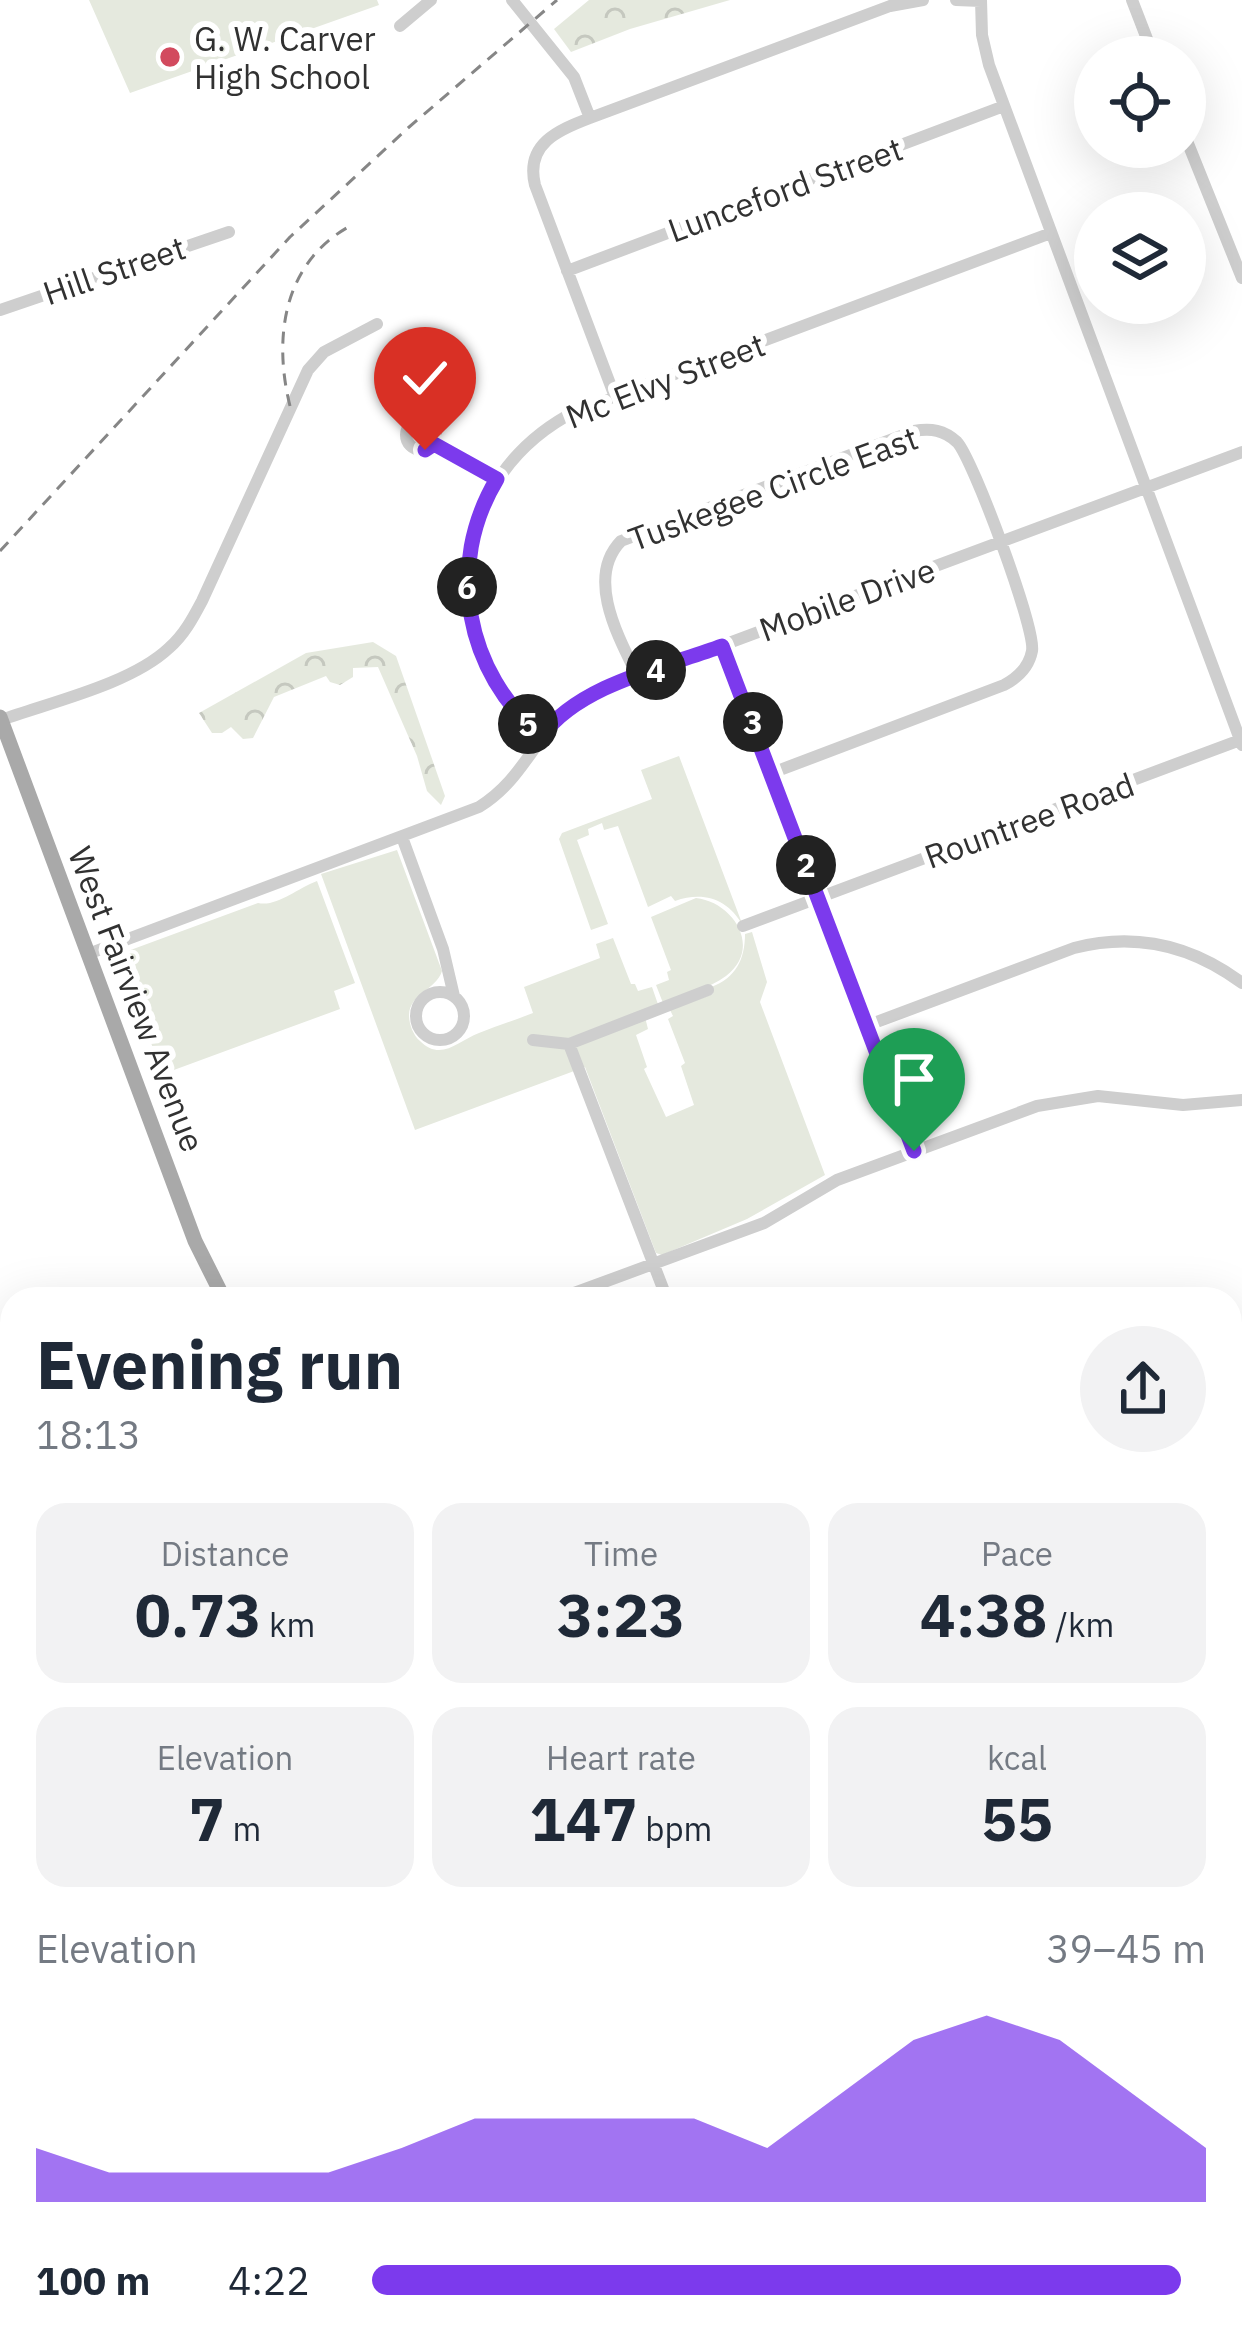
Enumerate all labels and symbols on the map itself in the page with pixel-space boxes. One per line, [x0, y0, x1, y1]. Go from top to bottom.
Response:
place label: G. W. Carver High School [194, 17, 376, 98]
marker: G. W. Carver High School [157, 44, 183, 70]
street label: Lunceford Street [662, 127, 908, 251]
street label: Hill Street [37, 226, 191, 314]
street label: Mc Elvy Street [559, 322, 771, 438]
pin [374, 327, 476, 450]
street label: Tuskegee Circle East [622, 416, 924, 560]
street label: Mobile Drive [753, 547, 941, 651]
pin: 6 [437, 557, 497, 617]
pin: 4 [626, 640, 686, 700]
pin: 3 [723, 692, 783, 752]
pin: 5 [498, 694, 558, 754]
street label: Rountree Road [918, 762, 1140, 878]
pin: 2 [776, 835, 836, 895]
street label: West Fairview Avenue [59, 840, 215, 1158]
pin [863, 1028, 965, 1151]

